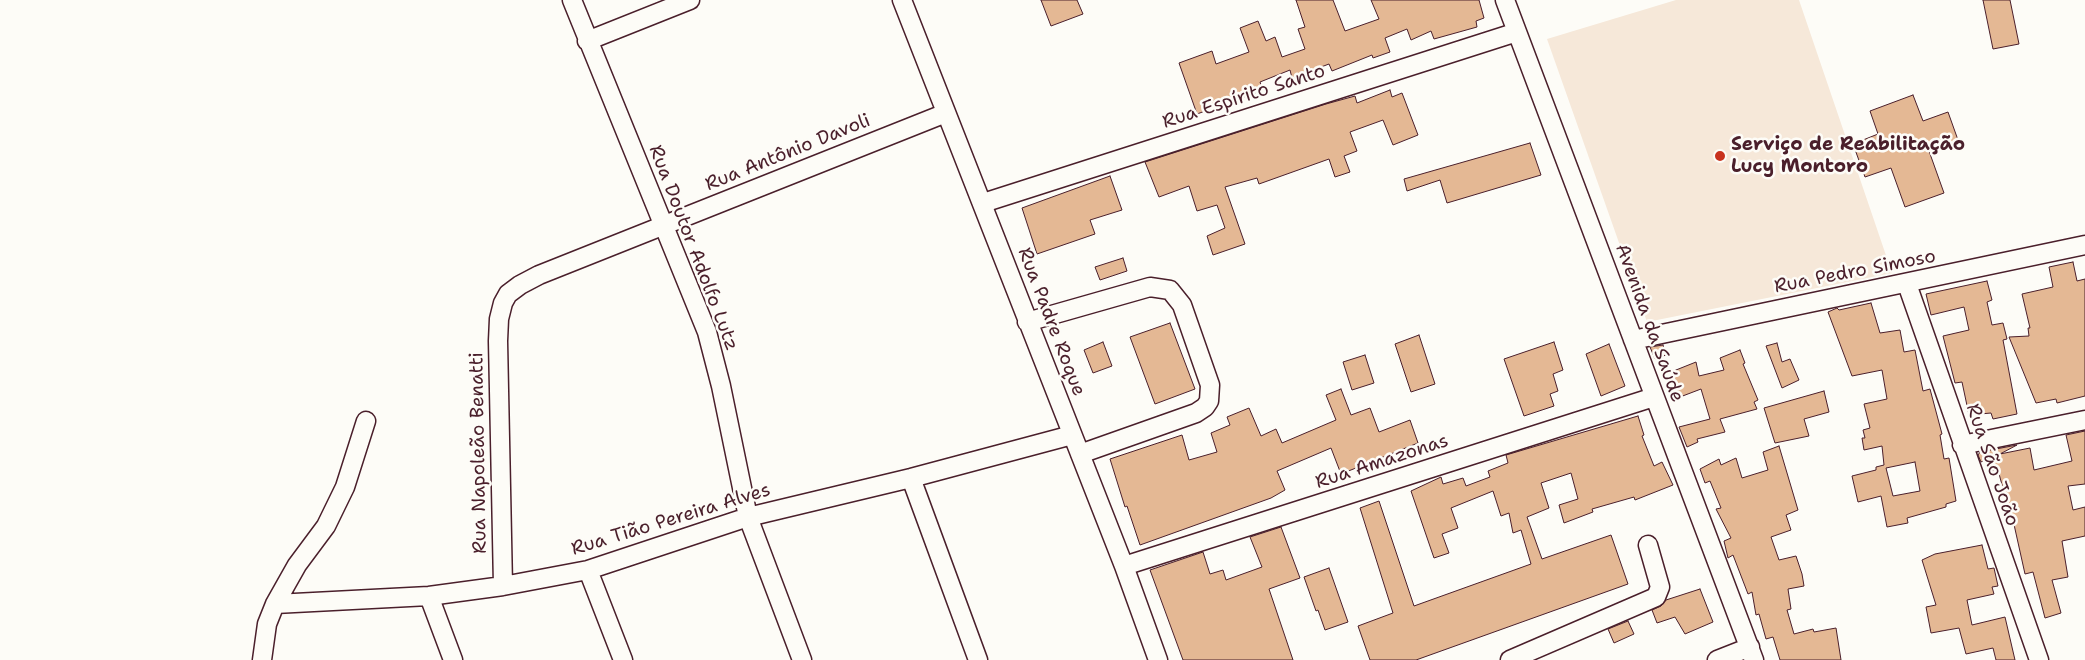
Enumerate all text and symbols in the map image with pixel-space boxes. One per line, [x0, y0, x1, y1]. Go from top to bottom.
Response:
street label: Rua Espírito Santo [1160, 60, 1328, 134]
street label: Rua Antônio Davoli [702, 109, 874, 197]
place label: Serviço de Reabilitação Lucy Montoro [1731, 134, 1965, 178]
street label: Rua Doutor Adolfo Lutz [643, 142, 743, 354]
marker: Serviço de Reabilitação Lucy Montoro [1713, 149, 1727, 163]
street label: Avenida da Saúde [1610, 241, 1688, 405]
street label: Rua Padre Roque [1012, 245, 1090, 399]
street label: Rua Pedro Simoso [1772, 245, 1938, 299]
street label: Rua Napoleão Benatti [466, 352, 492, 554]
street label: Rua São João [1960, 401, 2024, 529]
street label: Rua Amazonas [1313, 430, 1451, 494]
street label: Rua Tião Pereira Alves [569, 479, 773, 561]

